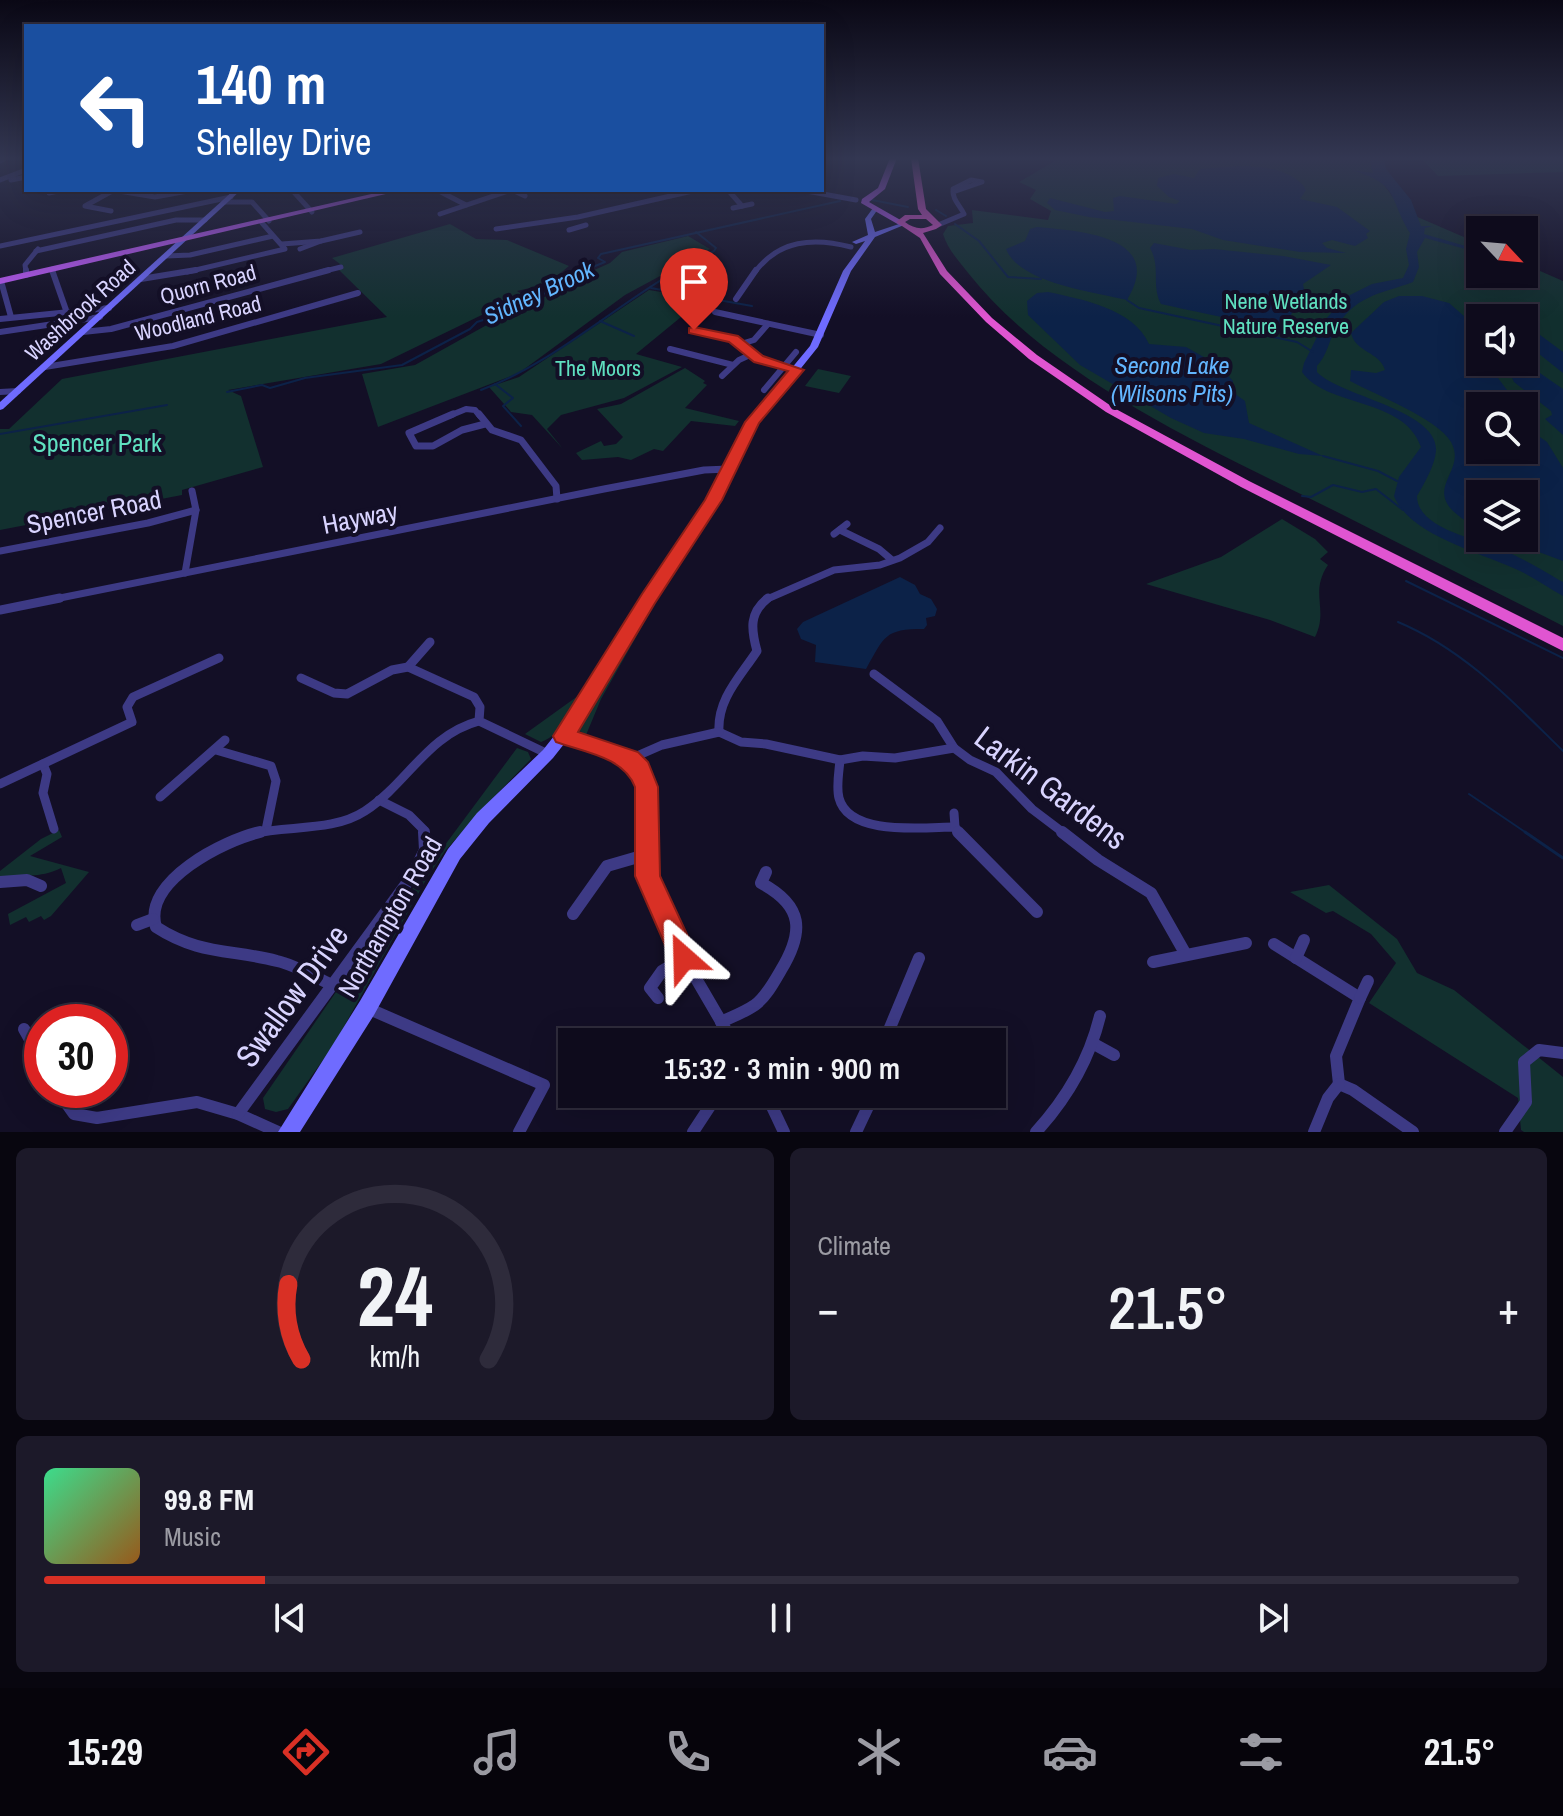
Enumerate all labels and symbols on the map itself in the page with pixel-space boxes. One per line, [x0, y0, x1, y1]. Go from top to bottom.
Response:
north arrow [1466, 216, 1538, 288]
pin [660, 248, 728, 330]
street label: Washbrook Road [18, 252, 142, 368]
water label: Sidney Brook [478, 252, 600, 332]
street label: Quorn Road [157, 257, 259, 311]
park label: Nene Wetlands Nature Reserve [1223, 286, 1349, 341]
street label: Woodland Road [132, 288, 264, 348]
water label: Second Lake (Wilsons Pits) [1111, 349, 1233, 409]
park label: The Moors [555, 353, 641, 383]
park label: Spencer Park [32, 425, 162, 460]
street label: Spencer Road [24, 481, 164, 542]
street label: Hayway [319, 493, 401, 542]
street label: Larkin Gardens [966, 716, 1136, 859]
street label: Northampton Road [329, 830, 450, 1004]
street label: Swallow Drive [225, 916, 358, 1076]
position arrow [642, 916, 726, 1000]
speed limit sign: 30 [24, 1004, 128, 1108]

